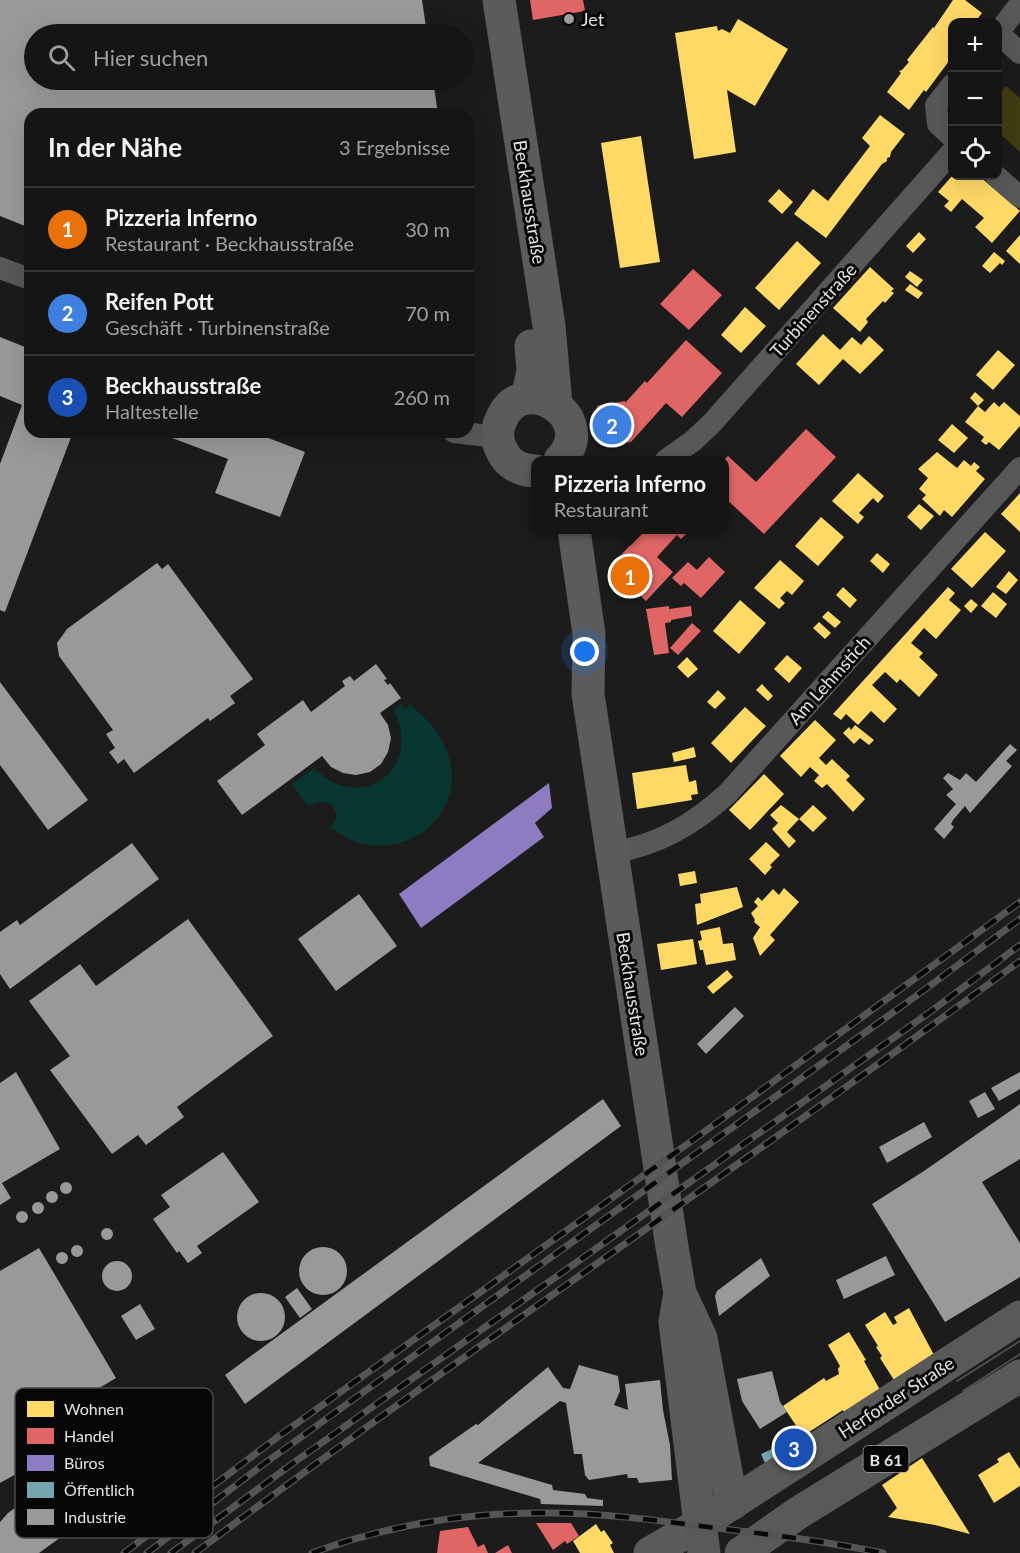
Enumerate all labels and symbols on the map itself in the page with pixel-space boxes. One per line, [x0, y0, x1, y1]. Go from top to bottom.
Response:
place label: Jet [581, 8, 605, 30]
marker: Jet [562, 12, 576, 26]
street label: Beckhausstraße [509, 138, 551, 266]
street label: Turbinenstraße [765, 258, 861, 362]
pin: 2 [592, 402, 632, 448]
pin: 1 [610, 554, 650, 598]
street label: Am Lehmstich [783, 631, 875, 729]
your location [570, 637, 599, 666]
street label: Beckhausstraße [612, 930, 654, 1058]
street label: Herforder Straße [834, 1351, 958, 1443]
legend [15, 1388, 213, 1538]
text: Wohnen [64, 1399, 124, 1418]
text: Handel [64, 1426, 114, 1445]
pin: 3 [774, 1426, 814, 1470]
road number: B 61 [864, 1446, 908, 1472]
text: Büros [64, 1453, 105, 1472]
text: Öffentlich [64, 1480, 134, 1499]
text: Industrie [64, 1507, 126, 1526]

